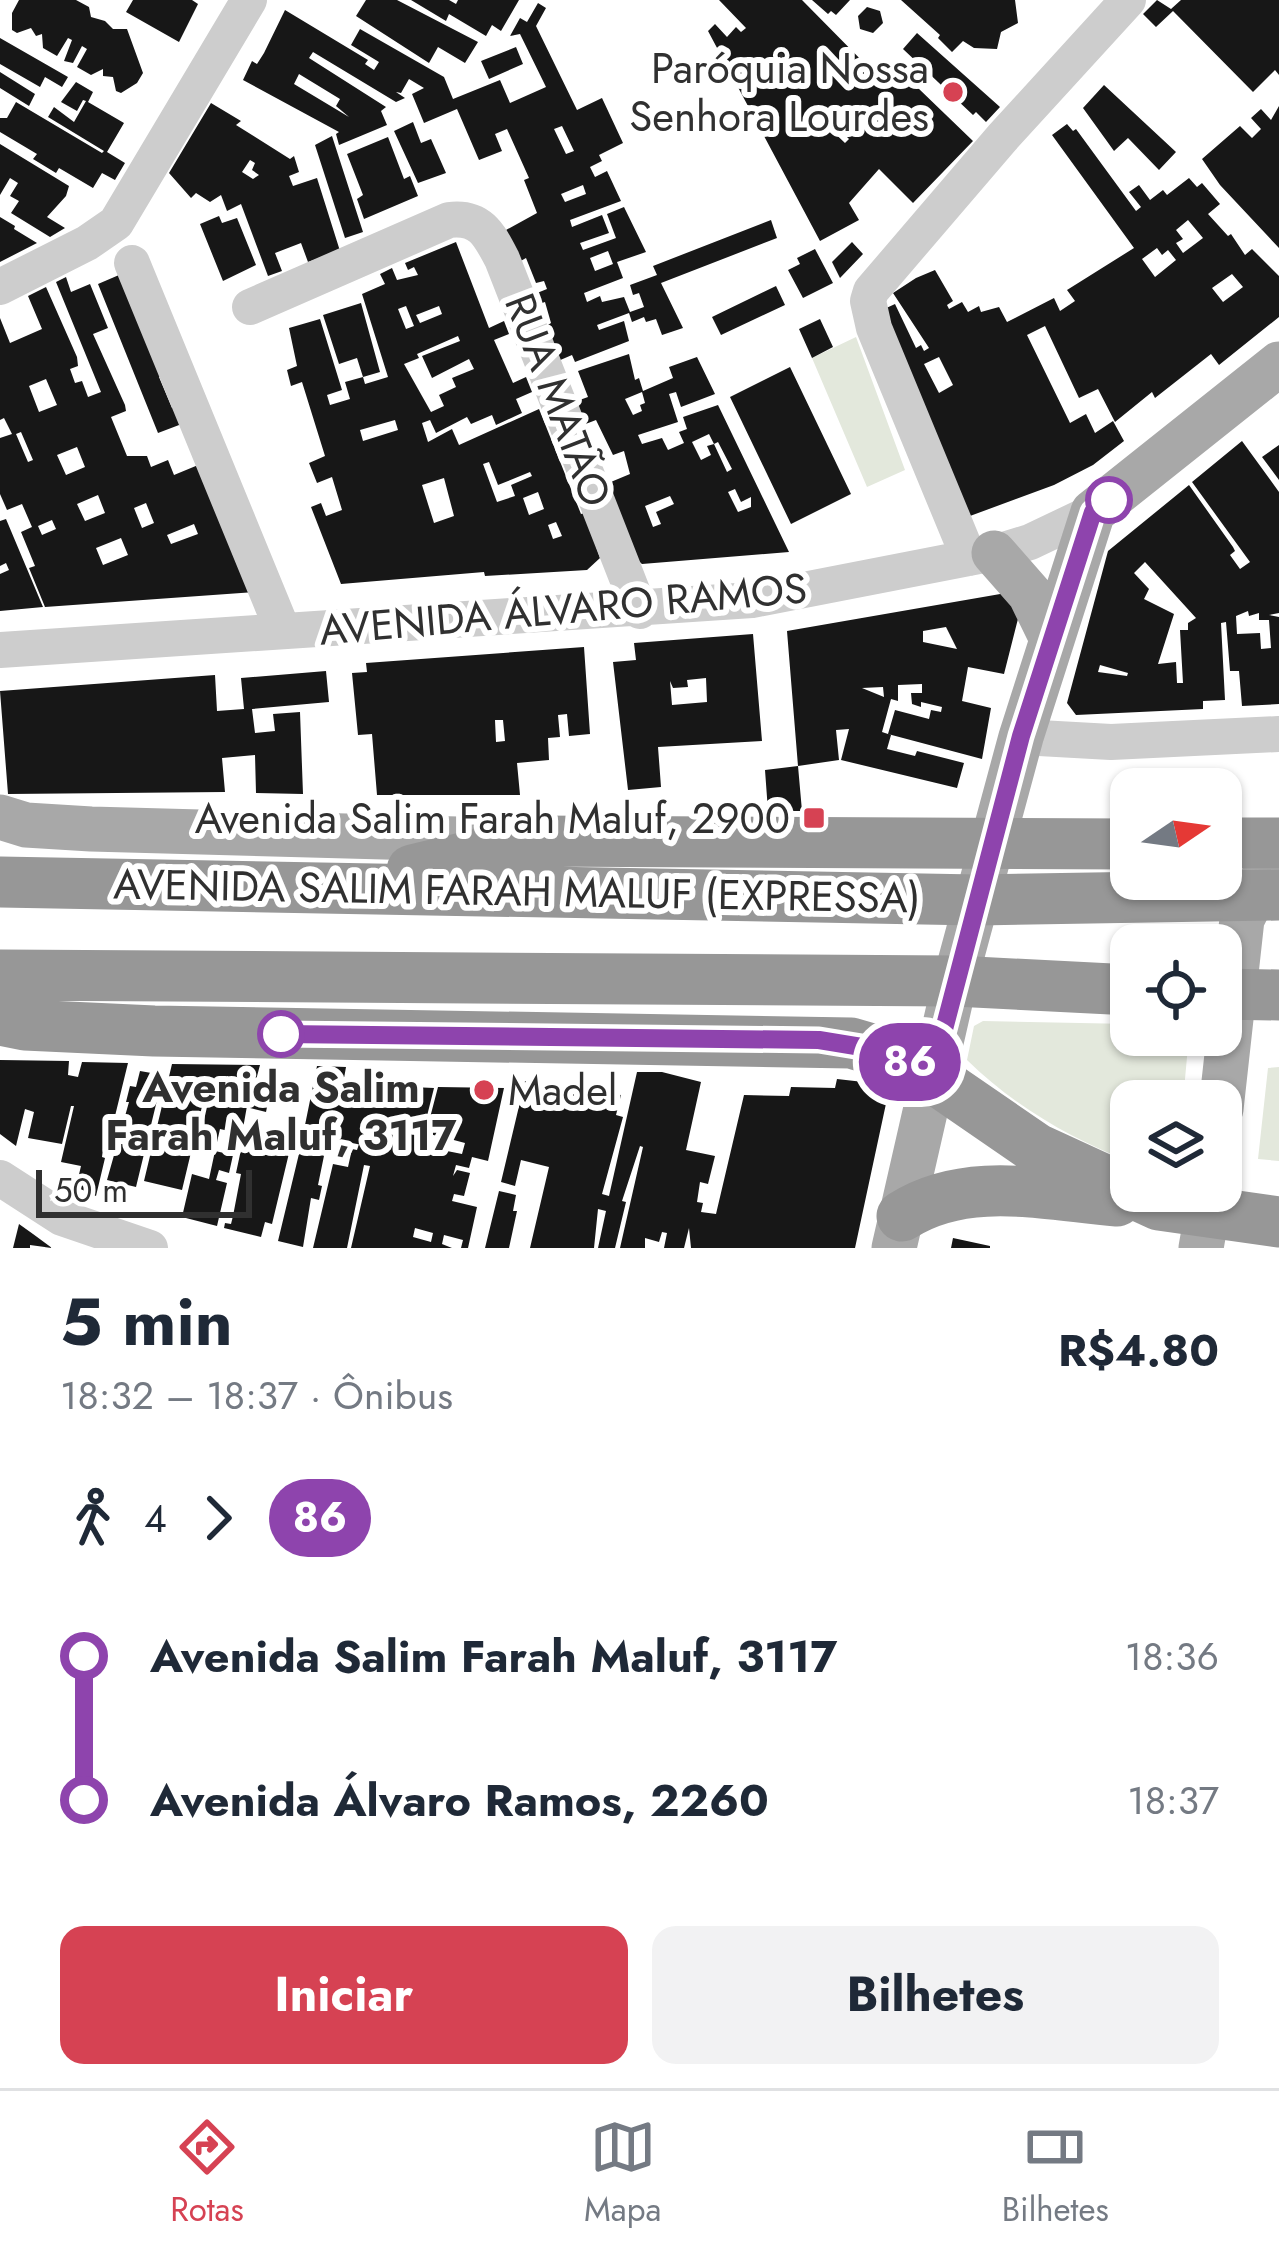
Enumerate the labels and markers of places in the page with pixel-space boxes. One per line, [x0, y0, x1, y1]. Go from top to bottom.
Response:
place label: Paróquia Nossa Senhora Lourdes [629, 38, 929, 147]
marker: Paróquia Nossa Senhora Lourdes [940, 79, 966, 105]
unlabelled marker [1087, 478, 1131, 522]
place label: Avenida Salim Farah Maluf, 2900 [195, 788, 790, 849]
marker: Avenida Salim Farah Maluf, 2900 [801, 805, 827, 831]
marker: Avenida Salim Farah Maluf, 3117 [259, 1012, 303, 1056]
place label: Avenida Salim Farah Maluf, 3117 [105, 1057, 457, 1166]
place label: Madel [508, 1060, 617, 1121]
marker: Madel [471, 1077, 497, 1103]

